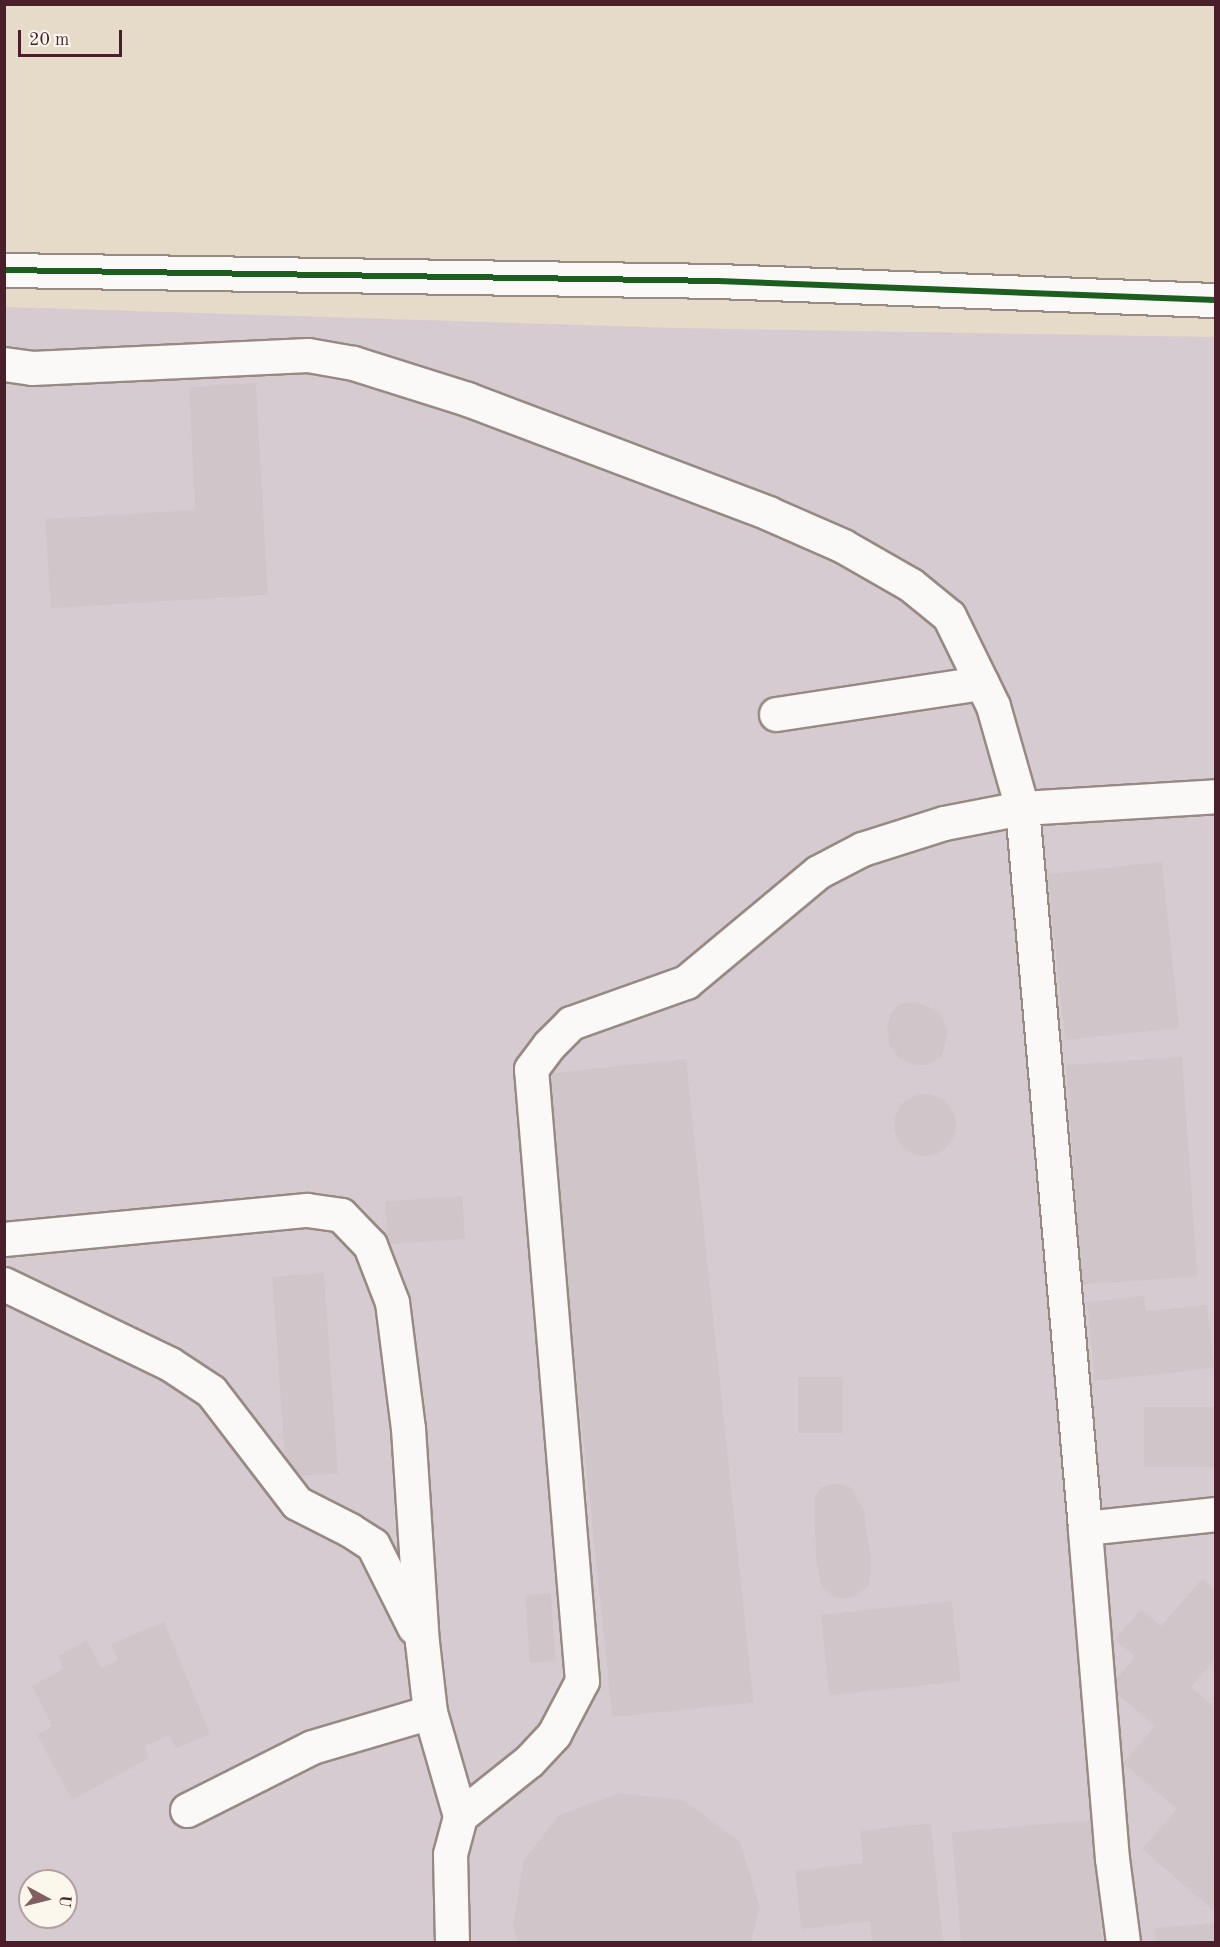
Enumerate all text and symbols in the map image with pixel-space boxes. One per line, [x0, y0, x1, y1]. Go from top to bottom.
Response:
scale bar [21, 18, 124, 56]
text: 20 m [29, 31, 69, 49]
north arrow [18, 1869, 78, 1929]
text: U [55, 1894, 73, 1908]

